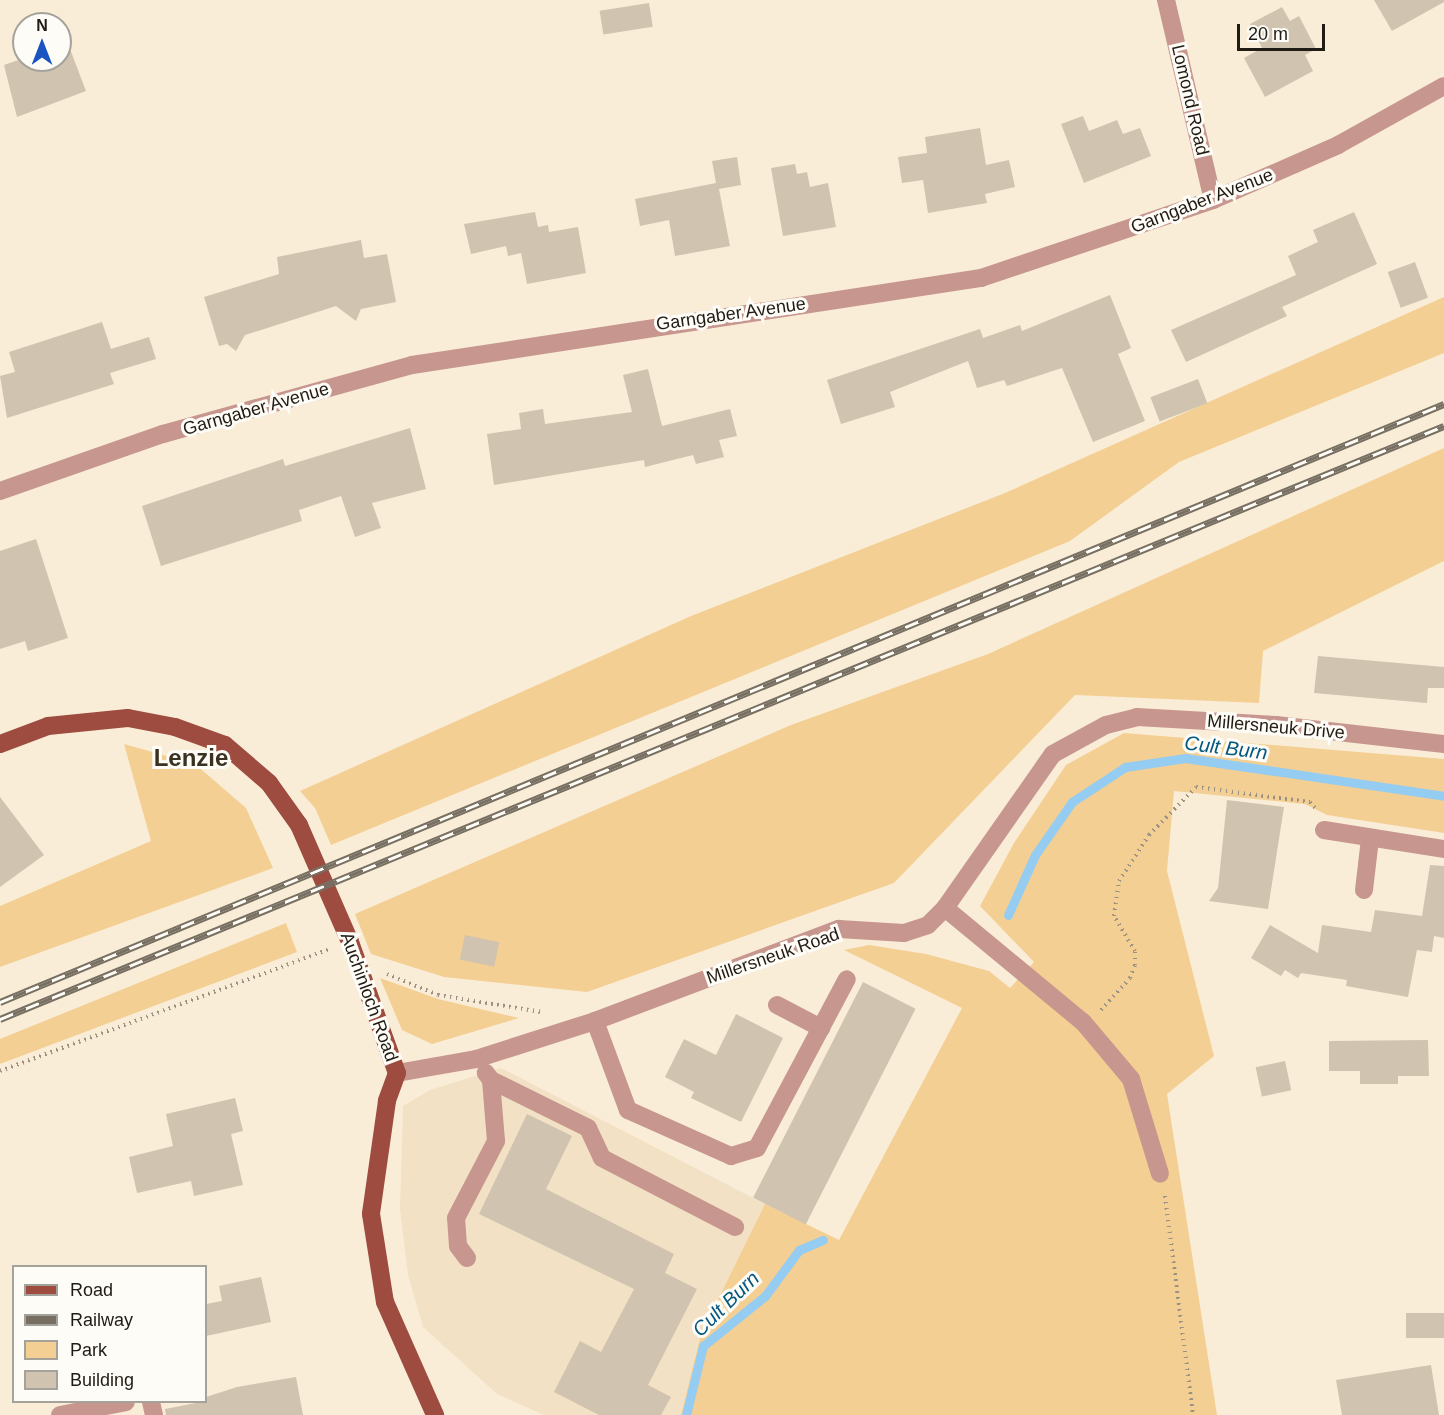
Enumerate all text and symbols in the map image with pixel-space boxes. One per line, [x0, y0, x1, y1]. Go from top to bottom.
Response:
north arrow [12, 12, 72, 72]
scale bar [1240, 12, 1328, 50]
text: N [36, 17, 48, 34]
text: 20 m [1248, 24, 1288, 44]
street label: Lomond Road [1167, 42, 1213, 158]
street label: Garngaber Avenue [1127, 164, 1277, 238]
street label: Garngaber Avenue [654, 293, 808, 335]
street label: Garngaber Avenue [180, 378, 332, 440]
street label: Millersneuk Drive [1206, 710, 1346, 744]
water label: Cult Burn [1183, 731, 1269, 765]
district label: Lenzie [154, 744, 228, 772]
street label: Millersneuk Road [704, 923, 842, 989]
street label: Auchinloch Road [336, 929, 402, 1065]
legend [12, 1265, 207, 1403]
water label: Cult Burn [688, 1266, 764, 1342]
text: Road [70, 1280, 113, 1300]
text: Railway [70, 1310, 133, 1330]
text: Park [70, 1340, 107, 1360]
text: Building [70, 1370, 134, 1390]

